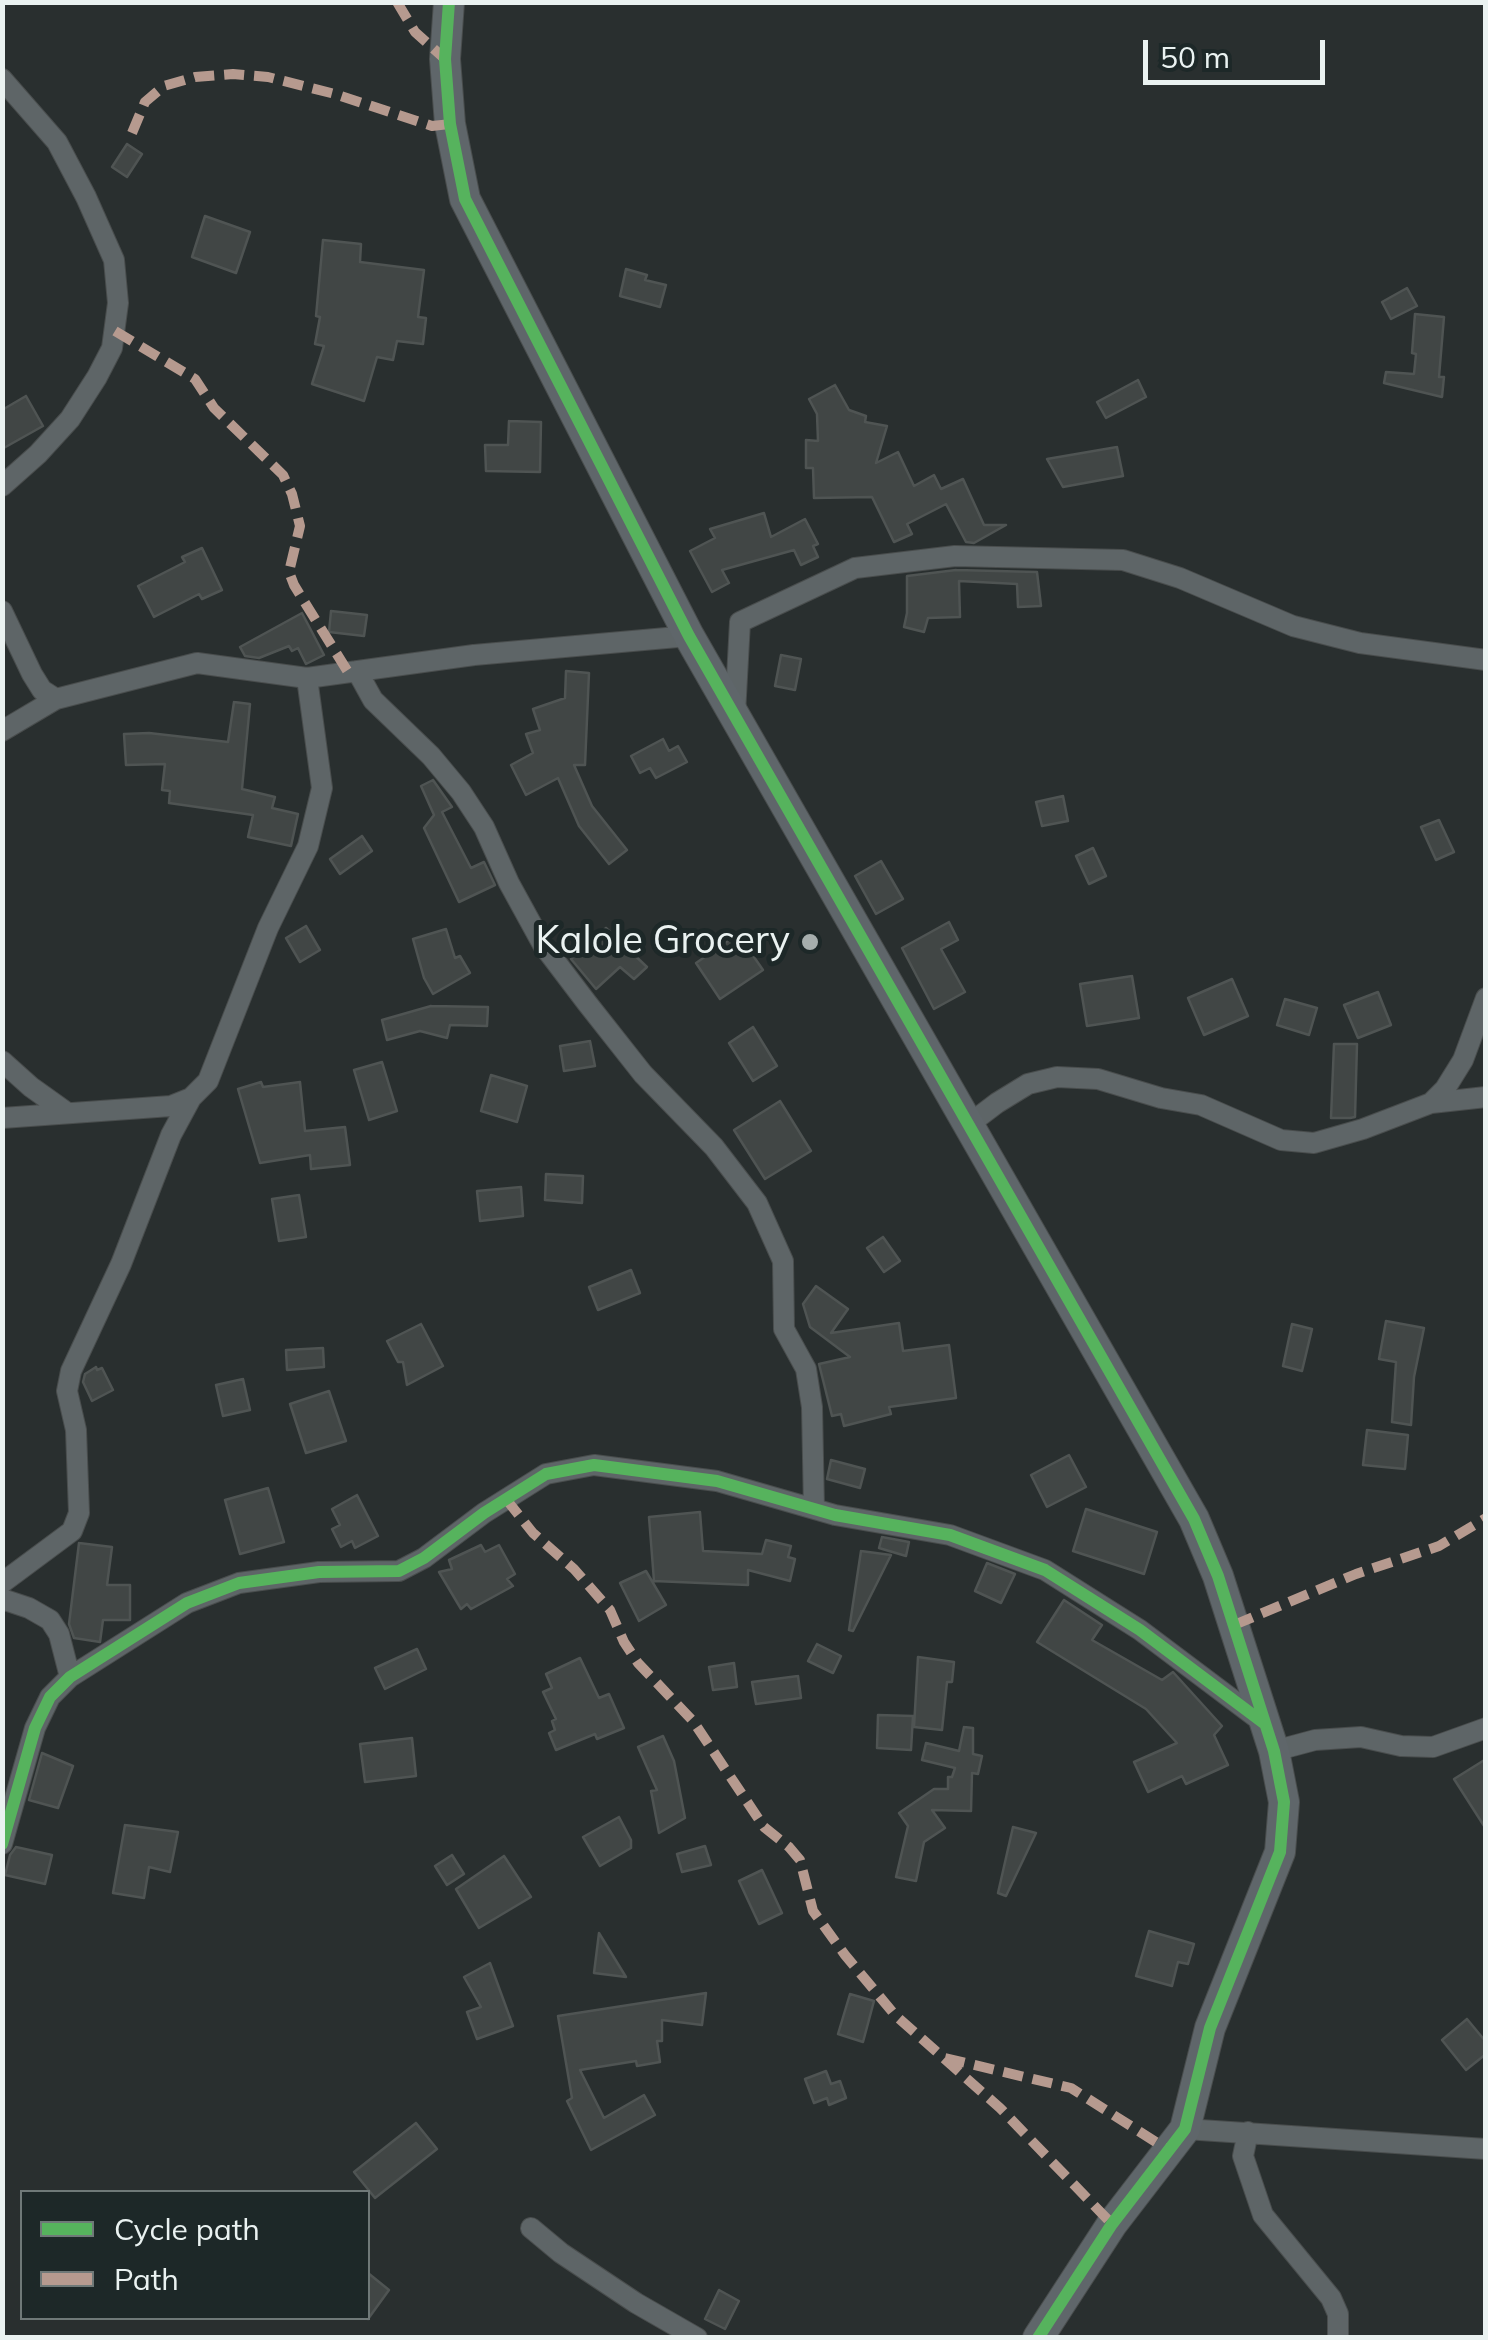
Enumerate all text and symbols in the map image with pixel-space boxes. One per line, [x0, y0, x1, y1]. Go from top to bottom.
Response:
scale bar [1148, 20, 1330, 82]
text: 50 m [1160, 38, 1230, 76]
place label: Kalole Grocery [535, 919, 790, 965]
marker: Kalole Grocery [799, 931, 821, 953]
legend [20, 2190, 370, 2320]
text: Cycle path [114, 2210, 260, 2248]
text: Path [114, 2260, 179, 2298]

